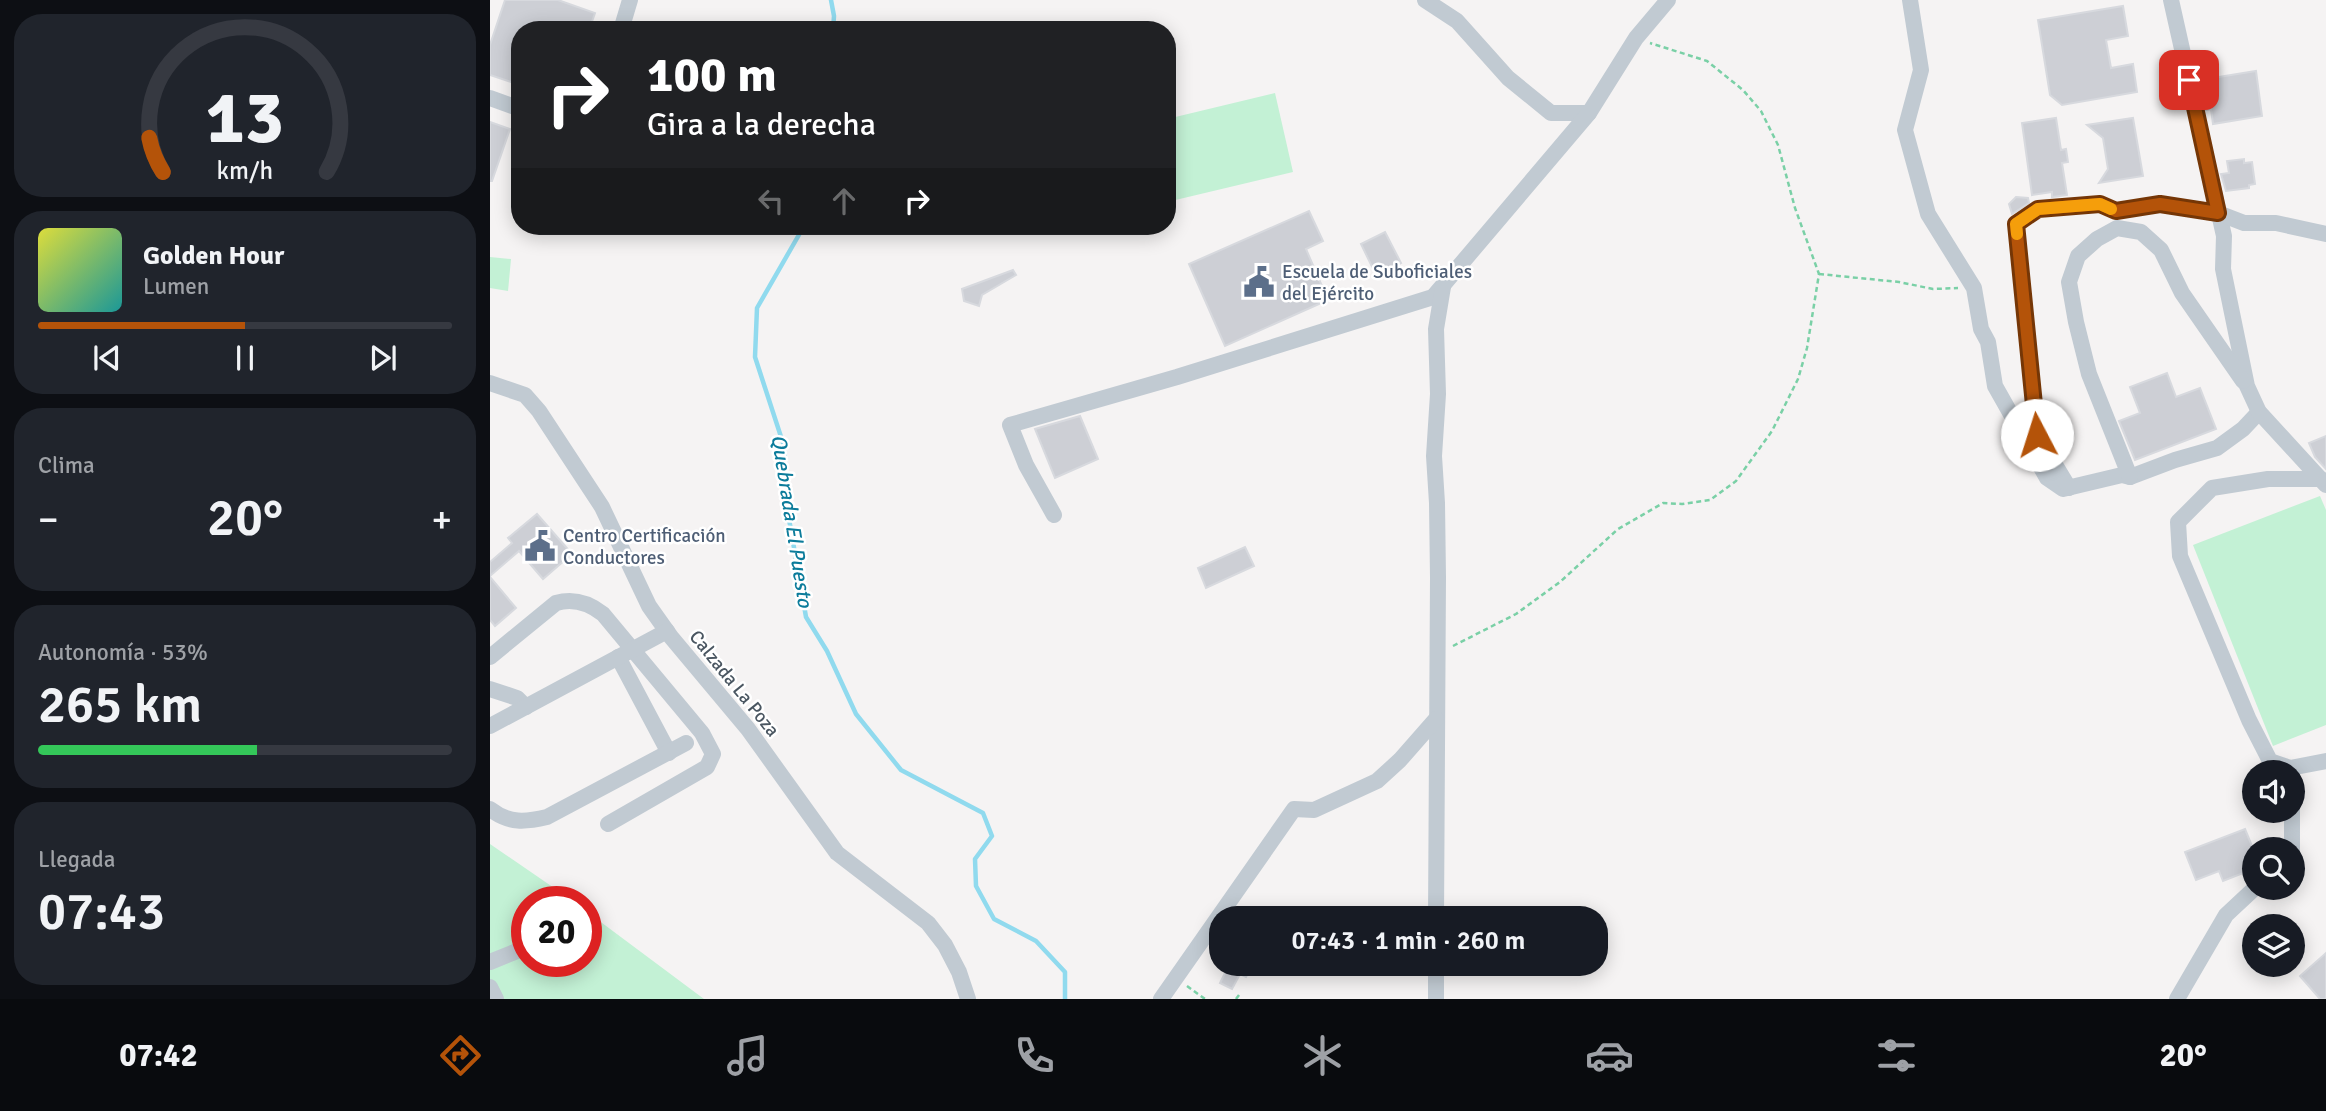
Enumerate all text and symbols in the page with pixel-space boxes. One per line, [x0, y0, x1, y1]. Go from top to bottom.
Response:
text: 100 m [647, 45, 777, 105]
icon: right [532, 49, 623, 140]
pin [2159, 50, 2219, 110]
icon: arrive [2170, 61, 2208, 99]
text: 13 [206, 74, 284, 163]
text: Gira a la derecha [647, 105, 876, 144]
text: km/h [217, 154, 273, 185]
icon: left [752, 182, 790, 220]
icon: ahead [825, 182, 863, 220]
icon: right [898, 182, 936, 220]
text: Golden Hour [143, 240, 284, 272]
place label: Escuela de Suboficiales del Ejército [1282, 260, 1472, 306]
public building icon: Escuela de Suboficiales del Ejército [1242, 265, 1276, 299]
text: Lumen [143, 272, 209, 301]
icon: previous [88, 339, 126, 377]
icon: pause [226, 339, 264, 377]
icon: next [364, 339, 402, 377]
position arrow [2000, 398, 2074, 472]
water label: Quebrada El Puesto [765, 433, 819, 610]
text: Clima [38, 451, 95, 480]
text: 20° [207, 486, 283, 550]
text: − [38, 496, 59, 543]
text: + [431, 496, 452, 543]
place label: Centro Certificación Conductores [563, 524, 726, 570]
public building icon: Centro Certificación Conductores [523, 529, 557, 563]
street label: Calzada La Poza [684, 625, 785, 742]
text: Autonomía · 53% [38, 638, 208, 667]
text: 265 km [38, 673, 202, 737]
map controls [2242, 760, 2305, 977]
button: sound [2242, 760, 2305, 823]
button: search [2242, 837, 2305, 900]
text: Llegada [38, 845, 115, 874]
text: 07:43 [38, 880, 165, 944]
speed limit sign: 20 [511, 886, 602, 977]
button: layers [2242, 914, 2305, 977]
text: 07:43 · 1 min · 260 m [1292, 925, 1525, 957]
icon: directions [436, 1031, 485, 1080]
icon: music [723, 1031, 772, 1080]
icon: phone [1010, 1031, 1059, 1080]
icon: climate [1298, 1031, 1347, 1080]
icon: car [1585, 1031, 1634, 1080]
icon: filters [1872, 1031, 1921, 1080]
text: 07:42 [119, 1036, 198, 1075]
text: 20° [2159, 1036, 2207, 1075]

